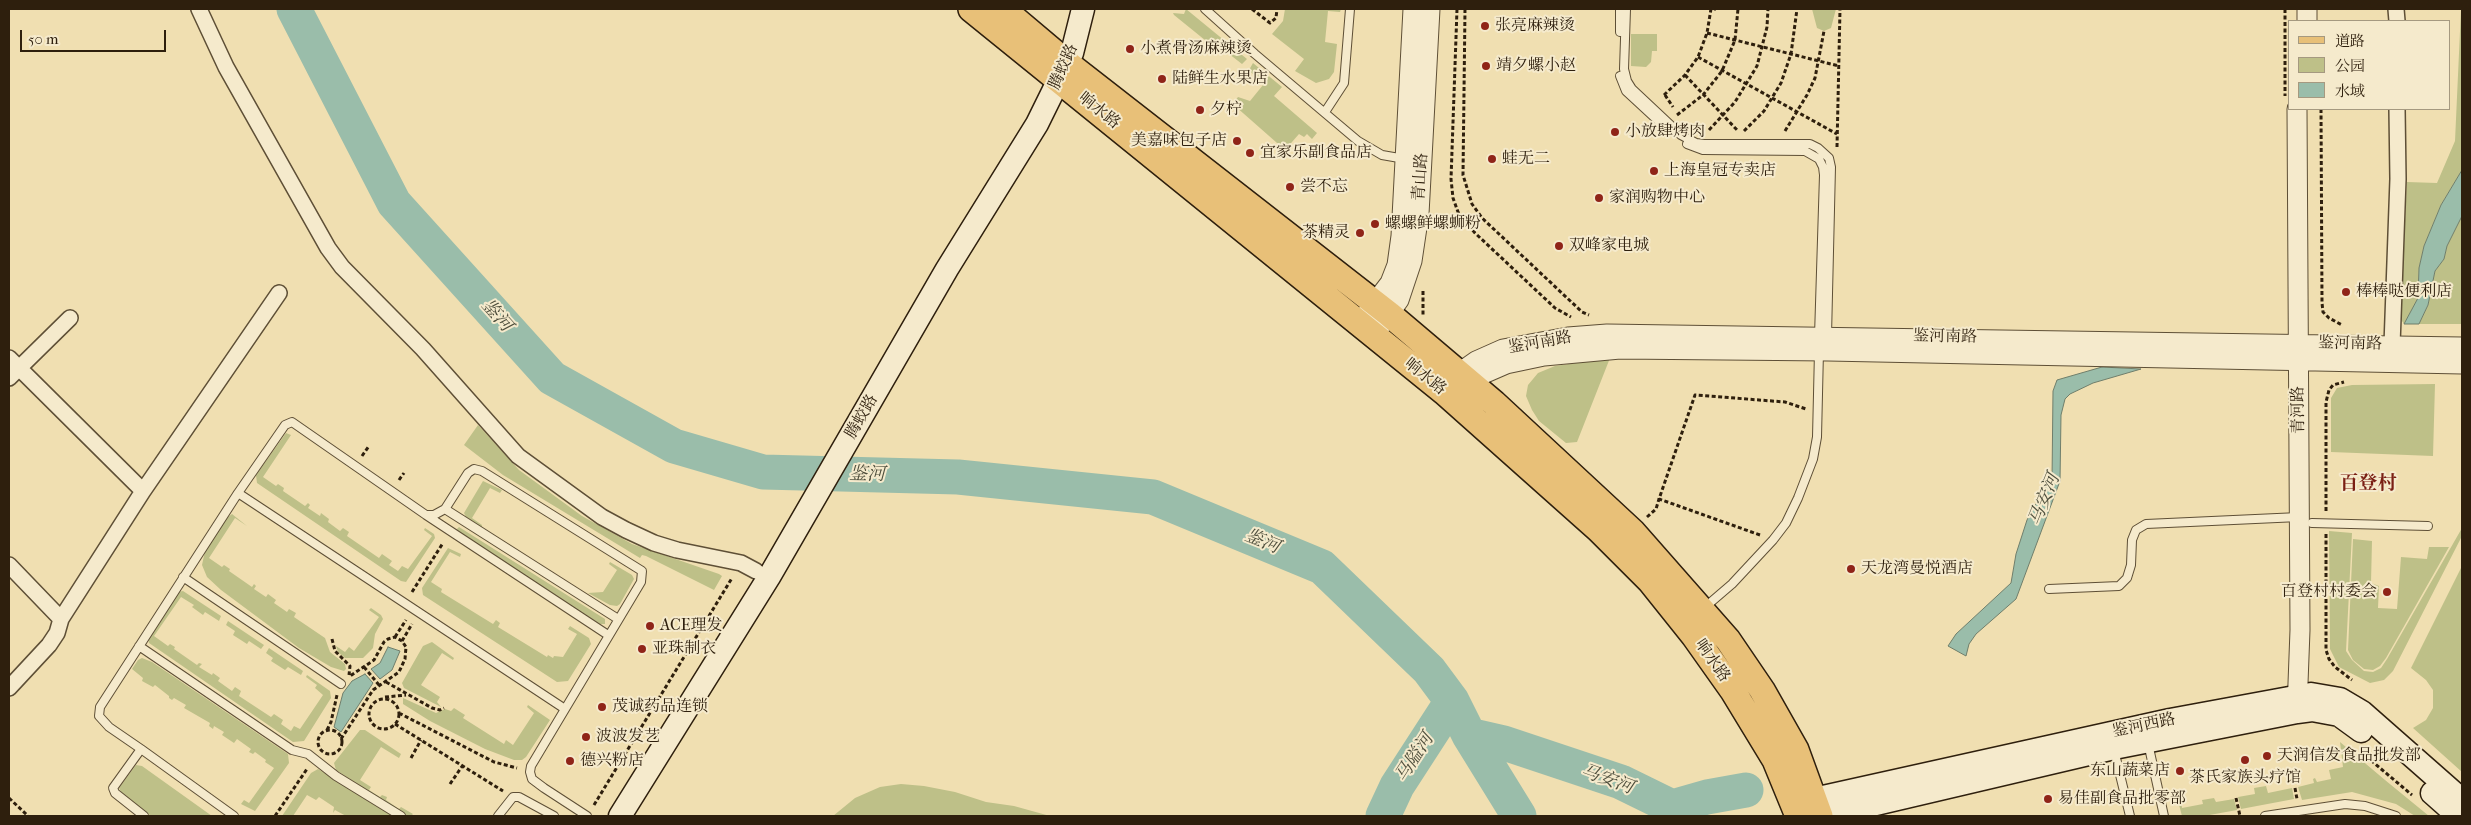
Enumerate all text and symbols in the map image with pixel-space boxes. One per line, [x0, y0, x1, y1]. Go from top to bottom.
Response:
place label: 张亮麻辣烫 [1495, 16, 1575, 36]
scale bar [22, 20, 169, 52]
marker: 张亮麻辣烫 [1479, 20, 1491, 32]
legend [2288, 20, 2451, 110]
text: 50 m [28, 30, 58, 48]
text: 道路 [2335, 32, 2365, 50]
place label: 小煮骨汤麻辣烫 [1140, 39, 1252, 59]
street label: 腾蛟路 [1045, 41, 1083, 93]
marker: 小煮骨汤麻辣烫 [1124, 43, 1136, 55]
place label: 靖夕螺小赵 [1496, 56, 1576, 76]
text: 公园 [2335, 57, 2365, 75]
marker: 靖夕螺小赵 [1480, 60, 1492, 72]
place label: 陆鲜生水果店 [1172, 69, 1268, 89]
marker: 陆鲜生水果店 [1156, 73, 1168, 85]
text: 水域 [2335, 82, 2365, 100]
street label: 响水路 [1074, 88, 1124, 134]
place label: 夕柠 [1210, 100, 1242, 120]
marker: 夕柠 [1194, 104, 1206, 116]
place label: 小放肆烤肉 [1625, 122, 1705, 142]
marker: 小放肆烤肉 [1609, 126, 1621, 138]
place label: 美嘉味包子店 [1131, 131, 1227, 151]
marker: 美嘉味包子店 [1231, 135, 1243, 147]
place label: 宜家乐副食品店 [1260, 143, 1372, 163]
marker: 宜家乐副食品店 [1244, 147, 1256, 159]
place label: 蛙无二 [1502, 149, 1550, 169]
street label: 青山路 [1410, 152, 1432, 202]
marker: 蛙无二 [1486, 153, 1498, 165]
place label: 上海皇冠专卖店 [1664, 161, 1776, 181]
marker: 上海皇冠专卖店 [1648, 165, 1660, 177]
place label: 尝不忘 [1300, 177, 1348, 197]
marker: 尝不忘 [1284, 181, 1296, 193]
place label: 家润购物中心 [1609, 188, 1705, 208]
marker: 家润购物中心 [1593, 192, 1605, 204]
place label: 螺螺鲜螺蛳粉 [1385, 214, 1481, 234]
marker: 螺螺鲜螺蛳粉 [1369, 218, 1381, 230]
place label: 茶精灵 [1302, 223, 1350, 243]
marker: 茶精灵 [1354, 227, 1366, 239]
place label: 双峰家电城 [1569, 236, 1649, 256]
marker: 双峰家电城 [1553, 240, 1565, 252]
place label: 棒棒哒便利店 [2356, 282, 2452, 302]
marker: 棒棒哒便利店 [2340, 286, 2352, 298]
water label: 鉴河 [476, 295, 516, 337]
street label: 鉴河南路 [1913, 327, 1977, 347]
street label: 鉴河南路 [1507, 328, 1573, 358]
street label: 鉴河南路 [2318, 334, 2382, 354]
street label: 响水路 [1400, 354, 1450, 400]
street label: 青河路 [2289, 386, 2309, 434]
street label: 腾蛟路 [842, 391, 882, 443]
water label: 鉴河 [849, 464, 885, 486]
water label: 马安河 [2025, 471, 2065, 529]
district label: 百登村 [2340, 473, 2396, 495]
water label: 鉴河 [1241, 525, 1283, 559]
place label: 天龙湾曼悦酒店 [1861, 559, 1973, 579]
marker: 天龙湾曼悦酒店 [1845, 563, 1857, 575]
place label: 百登村村委会 [2281, 582, 2377, 602]
marker: 百登村村委会 [2381, 586, 2393, 598]
place label: ACE理发 [660, 616, 723, 636]
marker: ACE理发 [644, 620, 656, 632]
street label: 响水路 [1690, 636, 1734, 686]
place label: 亚珠制衣 [652, 639, 716, 659]
marker: 亚珠制衣 [636, 643, 648, 655]
place label: 茂诚药品连锁 [612, 697, 708, 717]
marker: 茂诚药品连锁 [596, 701, 608, 713]
street label: 鉴河西路 [2111, 710, 2177, 742]
place label: 波波发艺 [596, 727, 660, 747]
water label: 马隘河 [1391, 729, 1439, 787]
marker: 波波发艺 [580, 731, 592, 743]
place label: 天润信发食品批发部 [2277, 746, 2421, 766]
marker: 天润信发食品批发部 [2261, 750, 2273, 762]
place label: 德兴粉店 [580, 751, 644, 771]
marker: 茶氏家族头疗馆 [2239, 754, 2251, 766]
marker: 德兴粉店 [564, 755, 576, 767]
water label: 马安河 [1578, 761, 1636, 799]
place label: 东山蔬菜店 [2090, 761, 2170, 781]
marker: 东山蔬菜店 [2174, 765, 2186, 777]
place label: 茶氏家族头疗馆 [2189, 768, 2301, 788]
place label: 易佳副食品批零部 [2058, 789, 2186, 809]
marker: 易佳副食品批零部 [2042, 793, 2054, 805]

